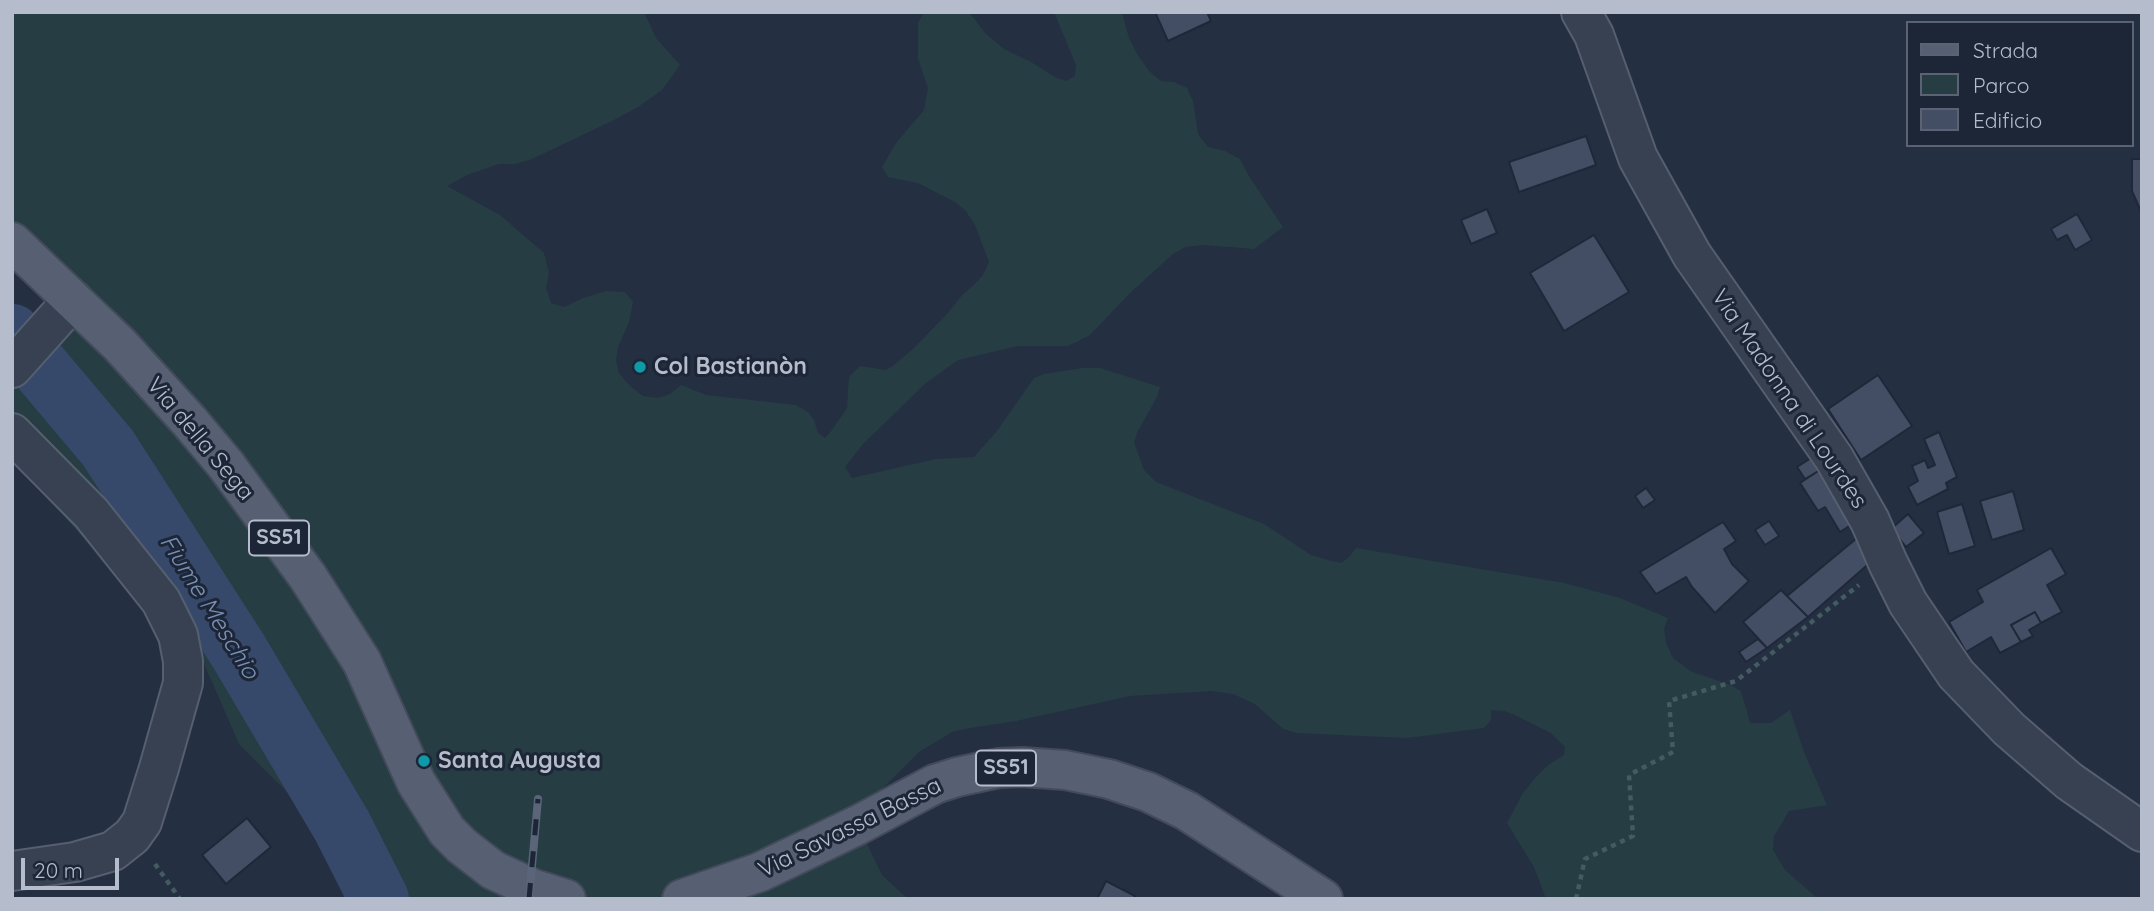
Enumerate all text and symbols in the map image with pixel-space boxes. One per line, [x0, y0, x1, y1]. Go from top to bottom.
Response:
legend [1906, 21, 2133, 147]
text: Strada [1973, 37, 2038, 63]
text: Parco [1973, 72, 2029, 98]
text: Edificio [1973, 107, 2042, 133]
street label: Via Madonna di Lourdes [1705, 284, 1873, 514]
place label: Col Bastianòn [654, 353, 807, 381]
marker: Col Bastianòn [632, 359, 648, 375]
street label: Via della Sega [141, 372, 259, 506]
road number: SS51 [249, 520, 309, 556]
water label: Fiume Meschio [153, 530, 265, 684]
place label: Santa Augusta [438, 747, 601, 775]
road number: SS51 [976, 750, 1036, 786]
marker: Santa Augusta [416, 753, 432, 769]
street label: Via Savassa Bassa [754, 772, 946, 884]
scale bar [24, 844, 122, 888]
text: 20 m [34, 857, 83, 883]

